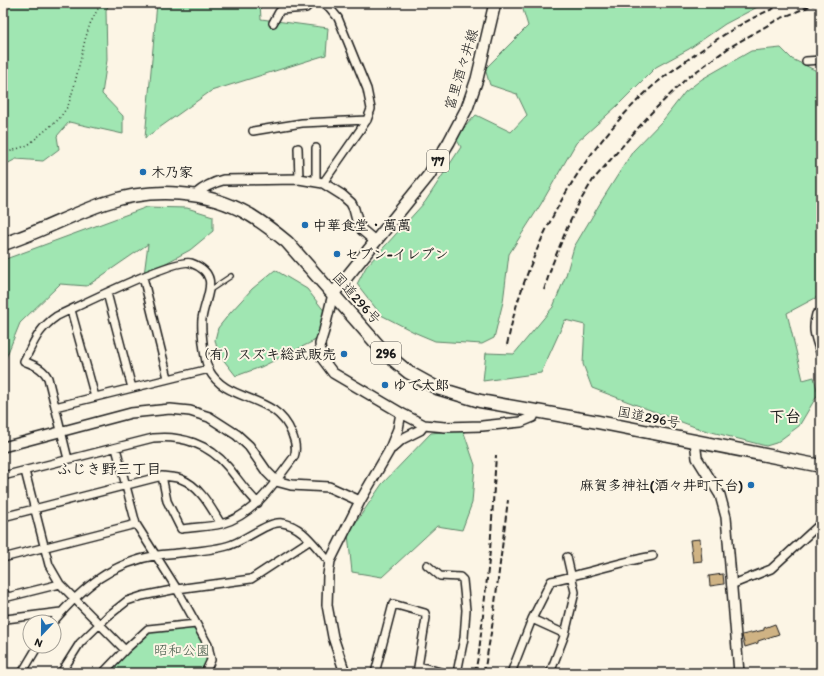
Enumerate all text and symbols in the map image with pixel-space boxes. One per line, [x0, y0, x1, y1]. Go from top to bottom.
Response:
street label: 富里酒々井線 [441, 26, 482, 112]
road number: 77 [427, 150, 449, 172]
place label: 木乃家 [151, 164, 193, 181]
marker: 木乃家 [138, 167, 148, 177]
place label: 中華食堂・萬萬 [313, 217, 411, 234]
marker: 中華食堂・萬萬 [300, 220, 310, 230]
place label: セブン-イレブン [345, 246, 449, 263]
marker: セブン-イレブン [332, 249, 342, 259]
street label: 国道296号 [329, 269, 384, 328]
road number: 296 [371, 342, 401, 364]
place label: （有）スズキ総武販売 [195, 346, 336, 363]
marker: （有）スズキ総武販売 [339, 349, 349, 359]
place label: ゆで太郎 [393, 377, 449, 394]
marker: ゆで太郎 [380, 380, 390, 390]
street label: 国道296号 [616, 403, 682, 432]
district label: 下台 [769, 407, 801, 426]
district label: ふじき野三丁目 [56, 460, 162, 478]
place label: 麻賀多神社(酒々井町下台) [580, 477, 743, 494]
marker: 麻賀多神社(酒々井町下台) [746, 480, 756, 490]
north arrow [22, 614, 62, 654]
text: N [33, 635, 44, 650]
park label: 昭和公園 [154, 642, 210, 659]

